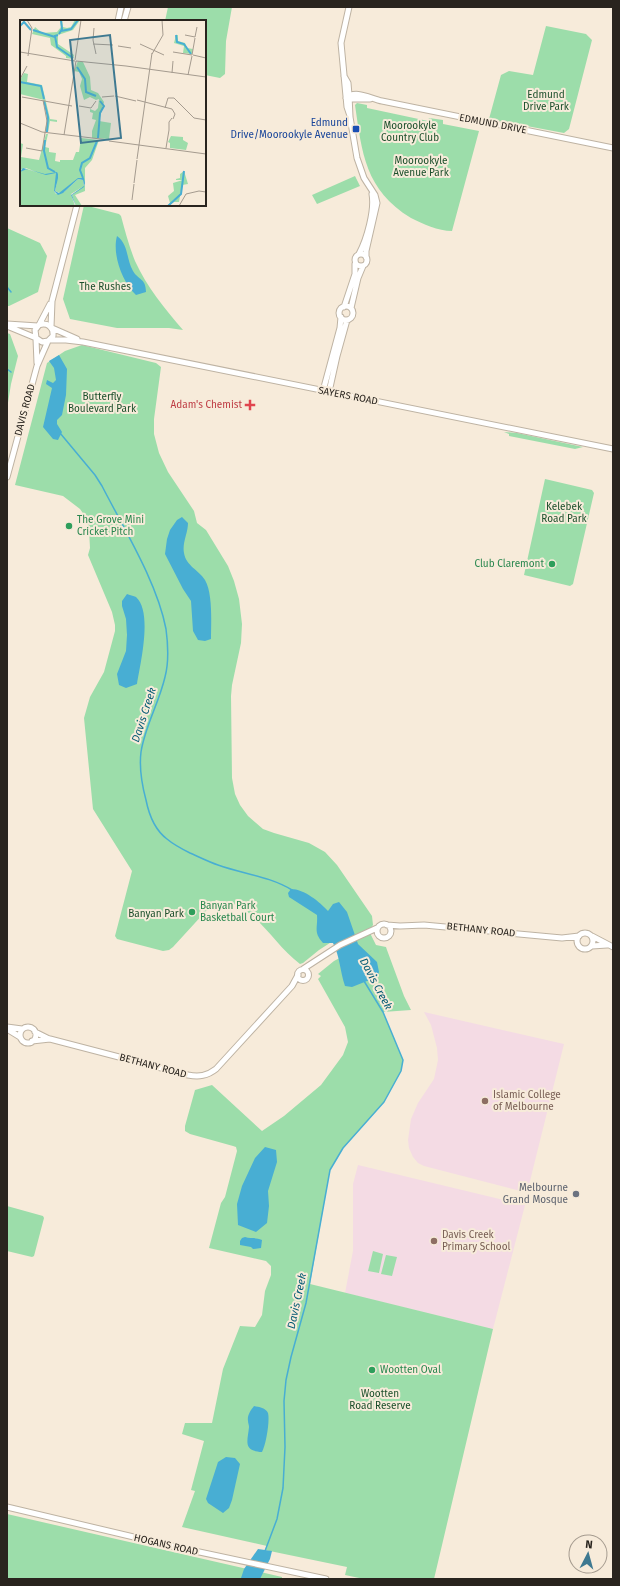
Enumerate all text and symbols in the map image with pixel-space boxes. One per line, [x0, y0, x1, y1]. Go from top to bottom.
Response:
inset map [20, 20, 206, 206]
park label: Edmund Drive Park [523, 89, 570, 113]
street label: EDMUND DRIVE [458, 112, 528, 136]
place label: Edmund Drive/Moorookyle Avenue [230, 117, 348, 141]
park label: Moorookyle Country Club [381, 120, 439, 144]
marker: Edmund Drive/Moorookyle Avenue [351, 124, 361, 134]
park label: Moorookyle Avenue Park [393, 155, 450, 179]
park label: The Rushes [79, 281, 131, 293]
street label: DAVIS ROAD [12, 383, 38, 437]
street label: SAYERS ROAD [317, 384, 379, 408]
park label: Butterfly Boulevard Park [68, 391, 137, 415]
place label: Adam's Chemist [170, 399, 242, 411]
marker: Adam's Chemist [245, 400, 255, 410]
park label: Kelebek Road Park [541, 501, 588, 525]
place label: The Grove Mini Cricket Pitch [77, 514, 144, 538]
marker: The Grove Mini Cricket Pitch [64, 521, 74, 531]
place label: Club Claremont [474, 558, 544, 570]
marker: Club Claremont [547, 559, 557, 569]
water label: Davis Creek [129, 686, 159, 744]
place label: Banyan Park Basketball Court [200, 900, 275, 924]
marker: Banyan Park Basketball Court [187, 907, 197, 917]
park label: Banyan Park [128, 908, 185, 920]
street label: BETHANY ROAD [446, 920, 516, 940]
water label: Davis Creek [357, 956, 395, 1012]
street label: BETHANY ROAD [118, 1051, 188, 1081]
place label: Islamic College of Melbourne [493, 1089, 561, 1113]
marker: Islamic College of Melbourne [480, 1096, 490, 1106]
place label: Melbourne Grand Mosque [503, 1182, 568, 1206]
marker: Melbourne Grand Mosque [571, 1189, 581, 1199]
place label: Davis Creek Primary School [442, 1229, 510, 1253]
marker: Davis Creek Primary School [429, 1236, 439, 1246]
water label: Davis Creek [285, 1272, 309, 1330]
place label: Wootten Oval [380, 1364, 441, 1376]
marker: Wootten Oval [367, 1365, 377, 1375]
park label: Wootten Road Reserve [349, 1388, 411, 1412]
street label: HOGANS ROAD [133, 1532, 199, 1558]
north arrow [568, 1534, 608, 1574]
text: N [585, 1538, 593, 1551]

